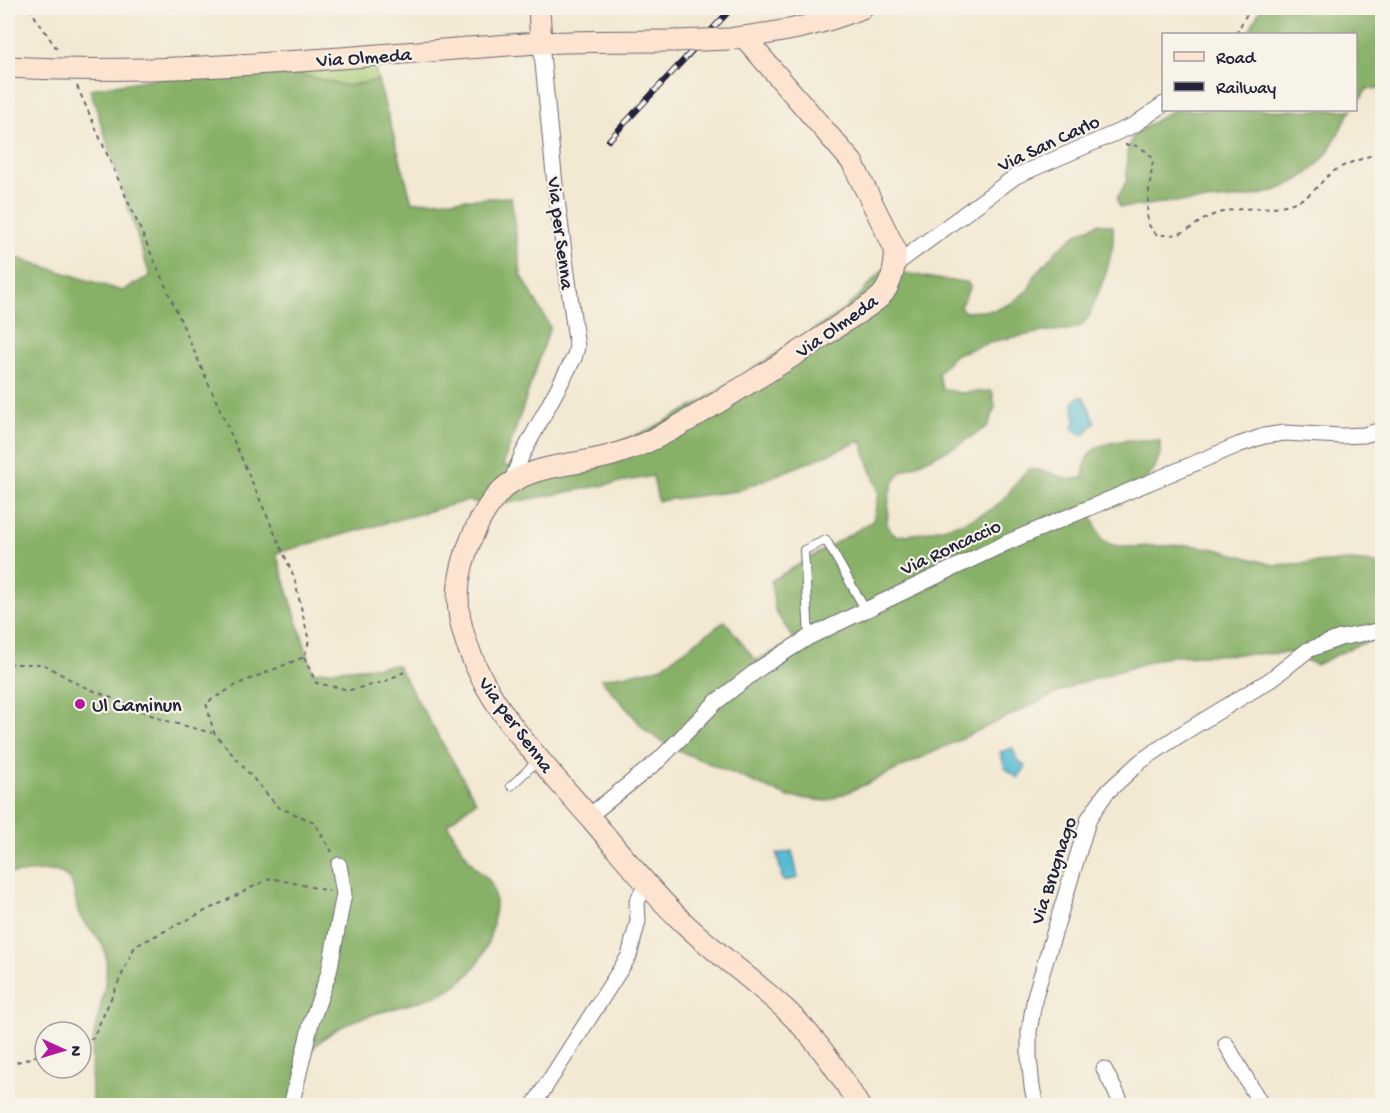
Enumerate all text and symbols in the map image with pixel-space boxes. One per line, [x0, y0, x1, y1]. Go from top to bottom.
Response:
legend [1162, 33, 1357, 111]
street label: Via Olmeda [315, 45, 413, 74]
text: Road [1216, 49, 1257, 70]
text: Railway [1216, 79, 1276, 100]
street label: Via San Carlo [994, 112, 1104, 179]
street label: Via per Senna [540, 175, 577, 292]
street label: Via Olmeda [792, 291, 884, 365]
street label: Via Roncaccio [897, 516, 1005, 583]
street label: Via per Senna [471, 673, 557, 779]
place label: Ul Caminun [92, 696, 182, 719]
marker: Ul Caminun [73, 697, 87, 711]
street label: Via Brugnago [1027, 814, 1084, 929]
north arrow [33, 1020, 93, 1080]
text: N [65, 1045, 84, 1057]

